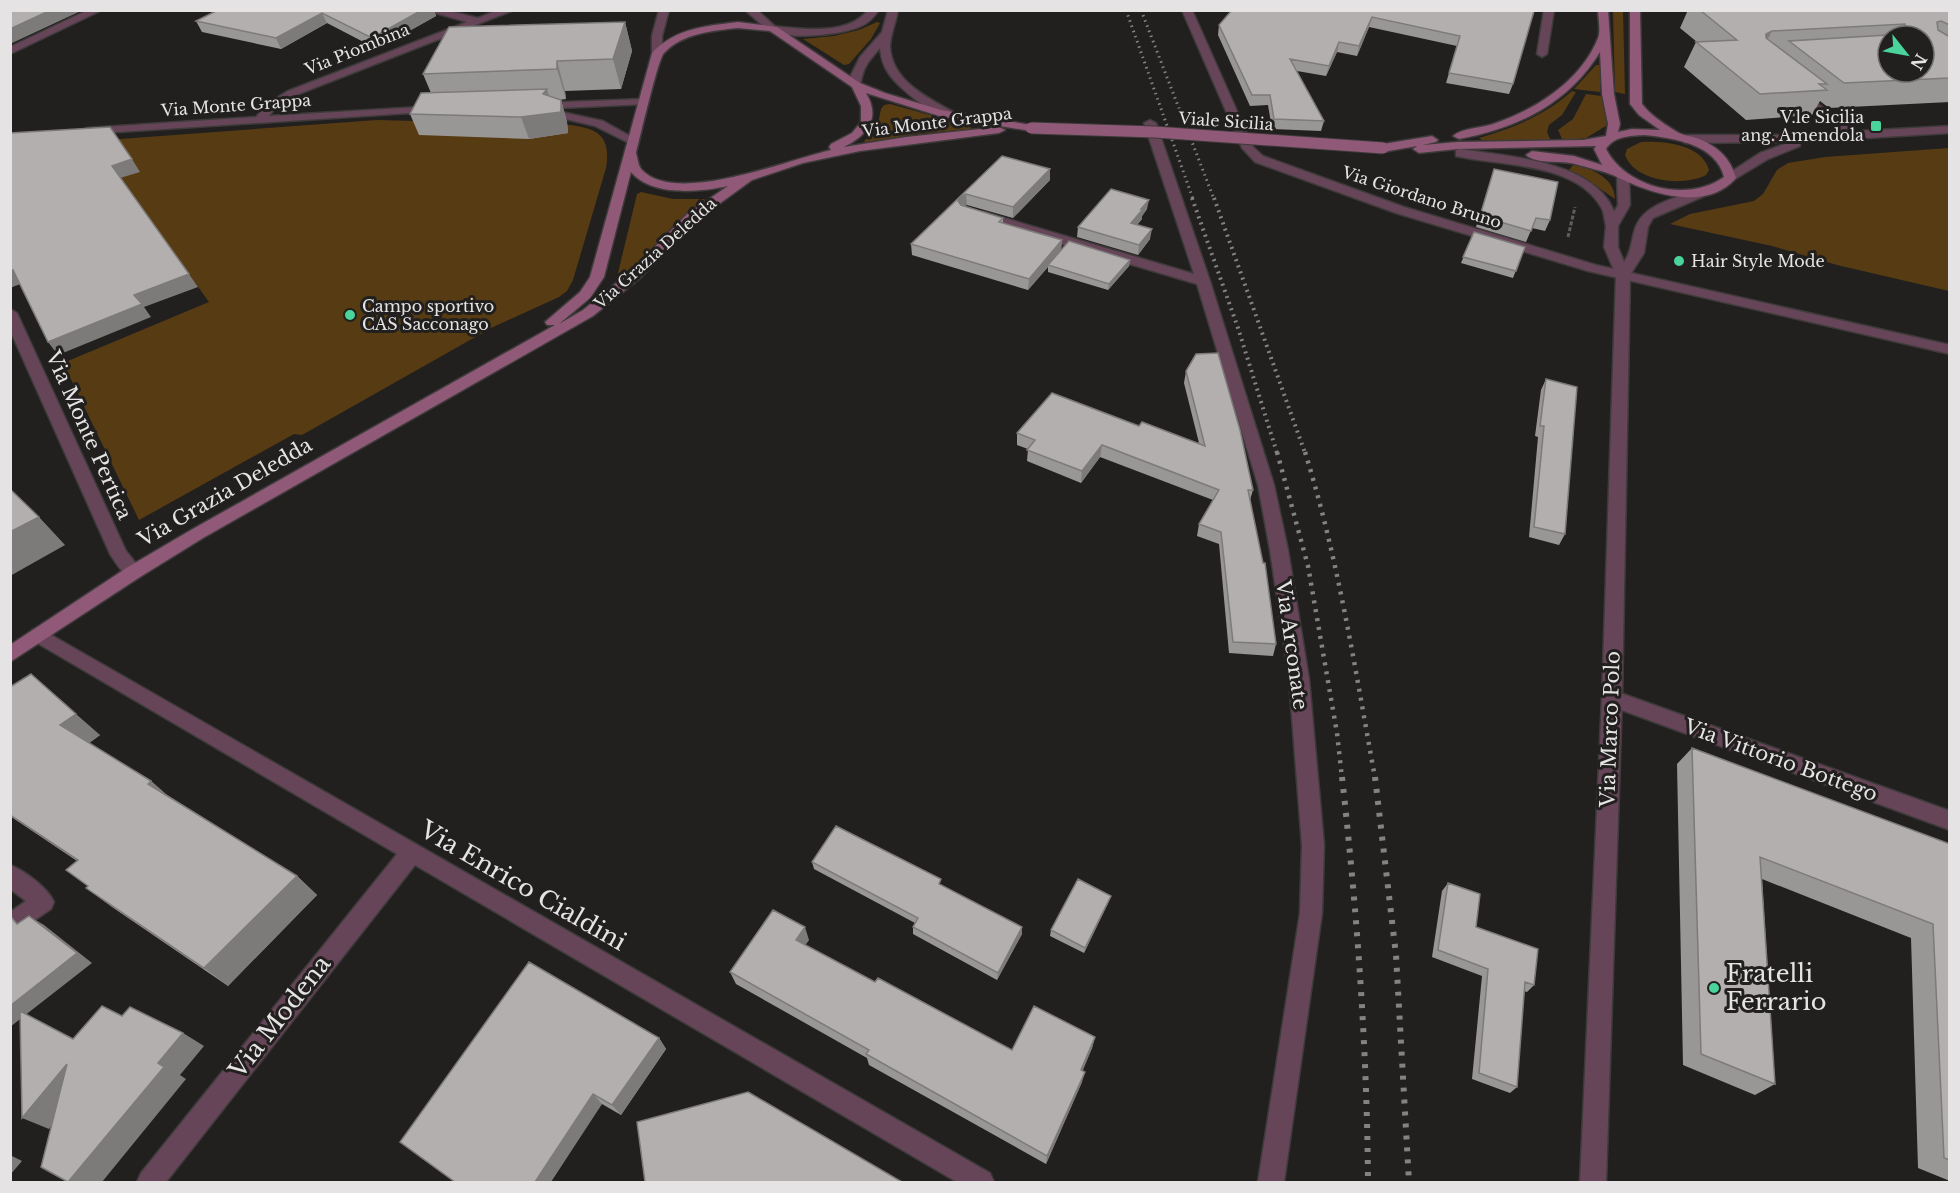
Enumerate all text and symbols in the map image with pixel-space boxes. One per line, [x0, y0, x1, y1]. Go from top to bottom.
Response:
street label: Via Piombina [301, 19, 412, 79]
north arrow [1876, 24, 1936, 84]
text: N [1906, 50, 1931, 73]
street label: Via Monte Grappa [159, 90, 312, 120]
street label: Via Monte Grappa [860, 103, 1013, 141]
place label: V.le Sicilia ang. Amendola [1741, 107, 1864, 145]
street label: Viale Sicilia [1177, 108, 1274, 134]
marker: V.le Sicilia ang. Amendola [1869, 119, 1883, 133]
street label: Via Giordano Bruno [1339, 161, 1504, 232]
street label: Via Grazia Deledda [589, 193, 720, 314]
place label: Hair Style Mode [1691, 251, 1825, 271]
marker: Hair Style Mode [1672, 254, 1686, 268]
place label: Campo sportivo CAS Sacconago [362, 296, 494, 334]
marker: Campo sportivo CAS Sacconago [343, 308, 357, 322]
street label: Via Monte Pertica [41, 346, 137, 524]
street label: Via Grazia Deledda [133, 432, 317, 552]
street label: Via Arconate [1271, 578, 1313, 711]
street label: Via Marco Polo [1595, 650, 1625, 809]
street label: Via Vittorio Bottego [1680, 714, 1881, 806]
street label: Via Enrico Cialdini [414, 814, 632, 956]
street label: Via Modena [222, 949, 337, 1085]
place label: Fratelli Ferrario [1726, 959, 1826, 1016]
marker: Fratelli Ferrario [1707, 981, 1721, 995]

